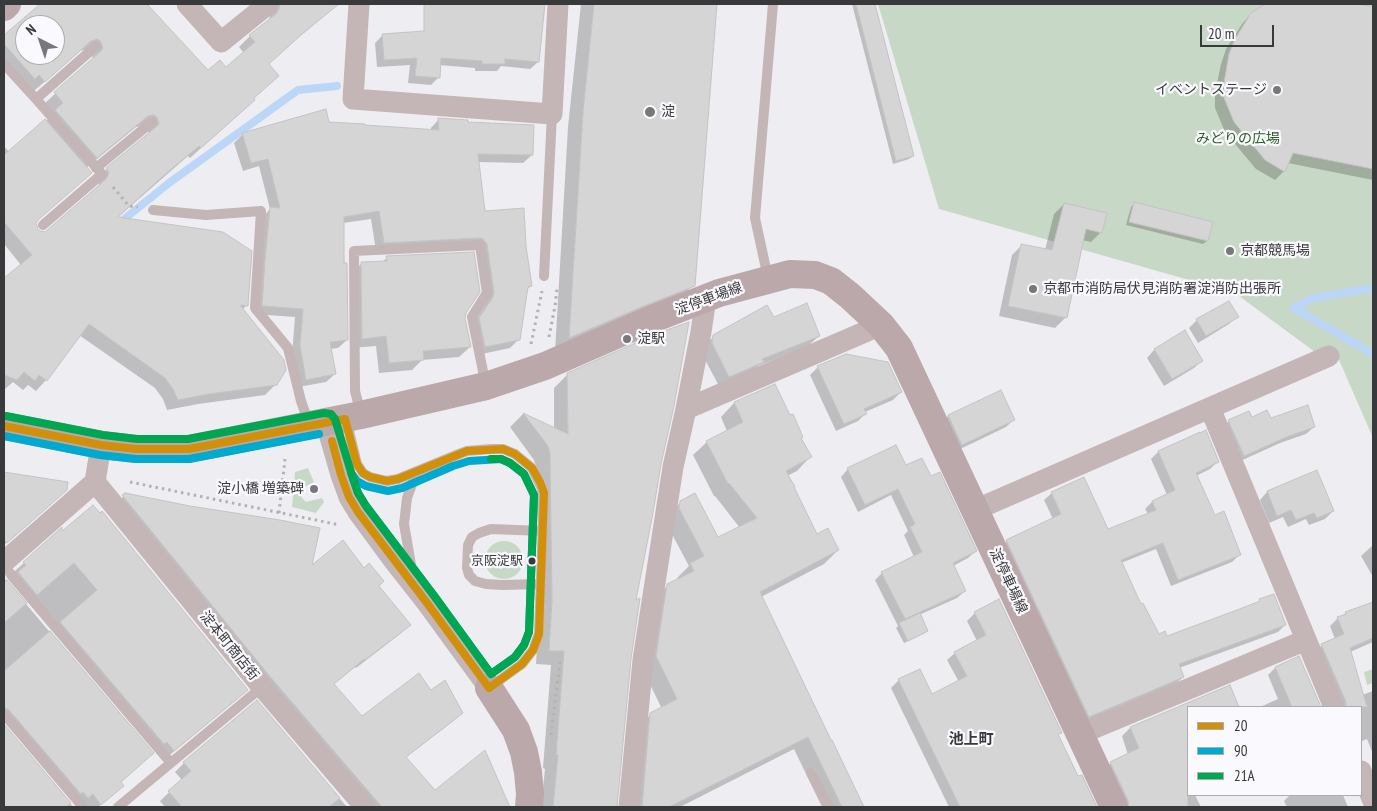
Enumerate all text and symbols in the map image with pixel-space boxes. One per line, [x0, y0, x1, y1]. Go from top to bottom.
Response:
north arrow [15, 15, 65, 65]
scale bar [1202, 15, 1276, 47]
text: N [22, 20, 40, 39]
text: 20 m [1208, 24, 1234, 43]
place label: イベントステージ [1155, 82, 1267, 98]
marker: イベントステージ [1271, 84, 1283, 96]
place label: 淀 [661, 104, 675, 120]
marker: 淀 [643, 105, 657, 119]
park label: みどりの広場 [1196, 131, 1280, 147]
place label: 京都競馬場 [1240, 243, 1310, 259]
marker: 京都競馬場 [1224, 245, 1236, 257]
street label: 淀停車場線 [673, 279, 745, 319]
place label: 京都市消防局伏見消防署淀消防出張所 [1043, 281, 1281, 297]
marker: 京都市消防局伏見消防署淀消防出張所 [1027, 283, 1039, 295]
place label: 淀駅 [637, 331, 665, 347]
marker: 淀駅 [621, 333, 633, 345]
place label: 淀小橋 増築碑 [217, 481, 304, 497]
marker: 淀小橋 増築碑 [308, 483, 320, 495]
street label: 淀停車場線 [986, 546, 1030, 616]
place label: 京阪淀駅 [471, 553, 523, 569]
marker: 京阪淀駅 [527, 556, 537, 566]
street label: 淀本町商店街 [196, 608, 262, 684]
legend [1187, 706, 1362, 796]
text: 20 [1234, 716, 1248, 735]
district label: 池上町 [949, 731, 993, 749]
text: 90 [1234, 741, 1248, 760]
text: 21A [1234, 766, 1255, 785]

